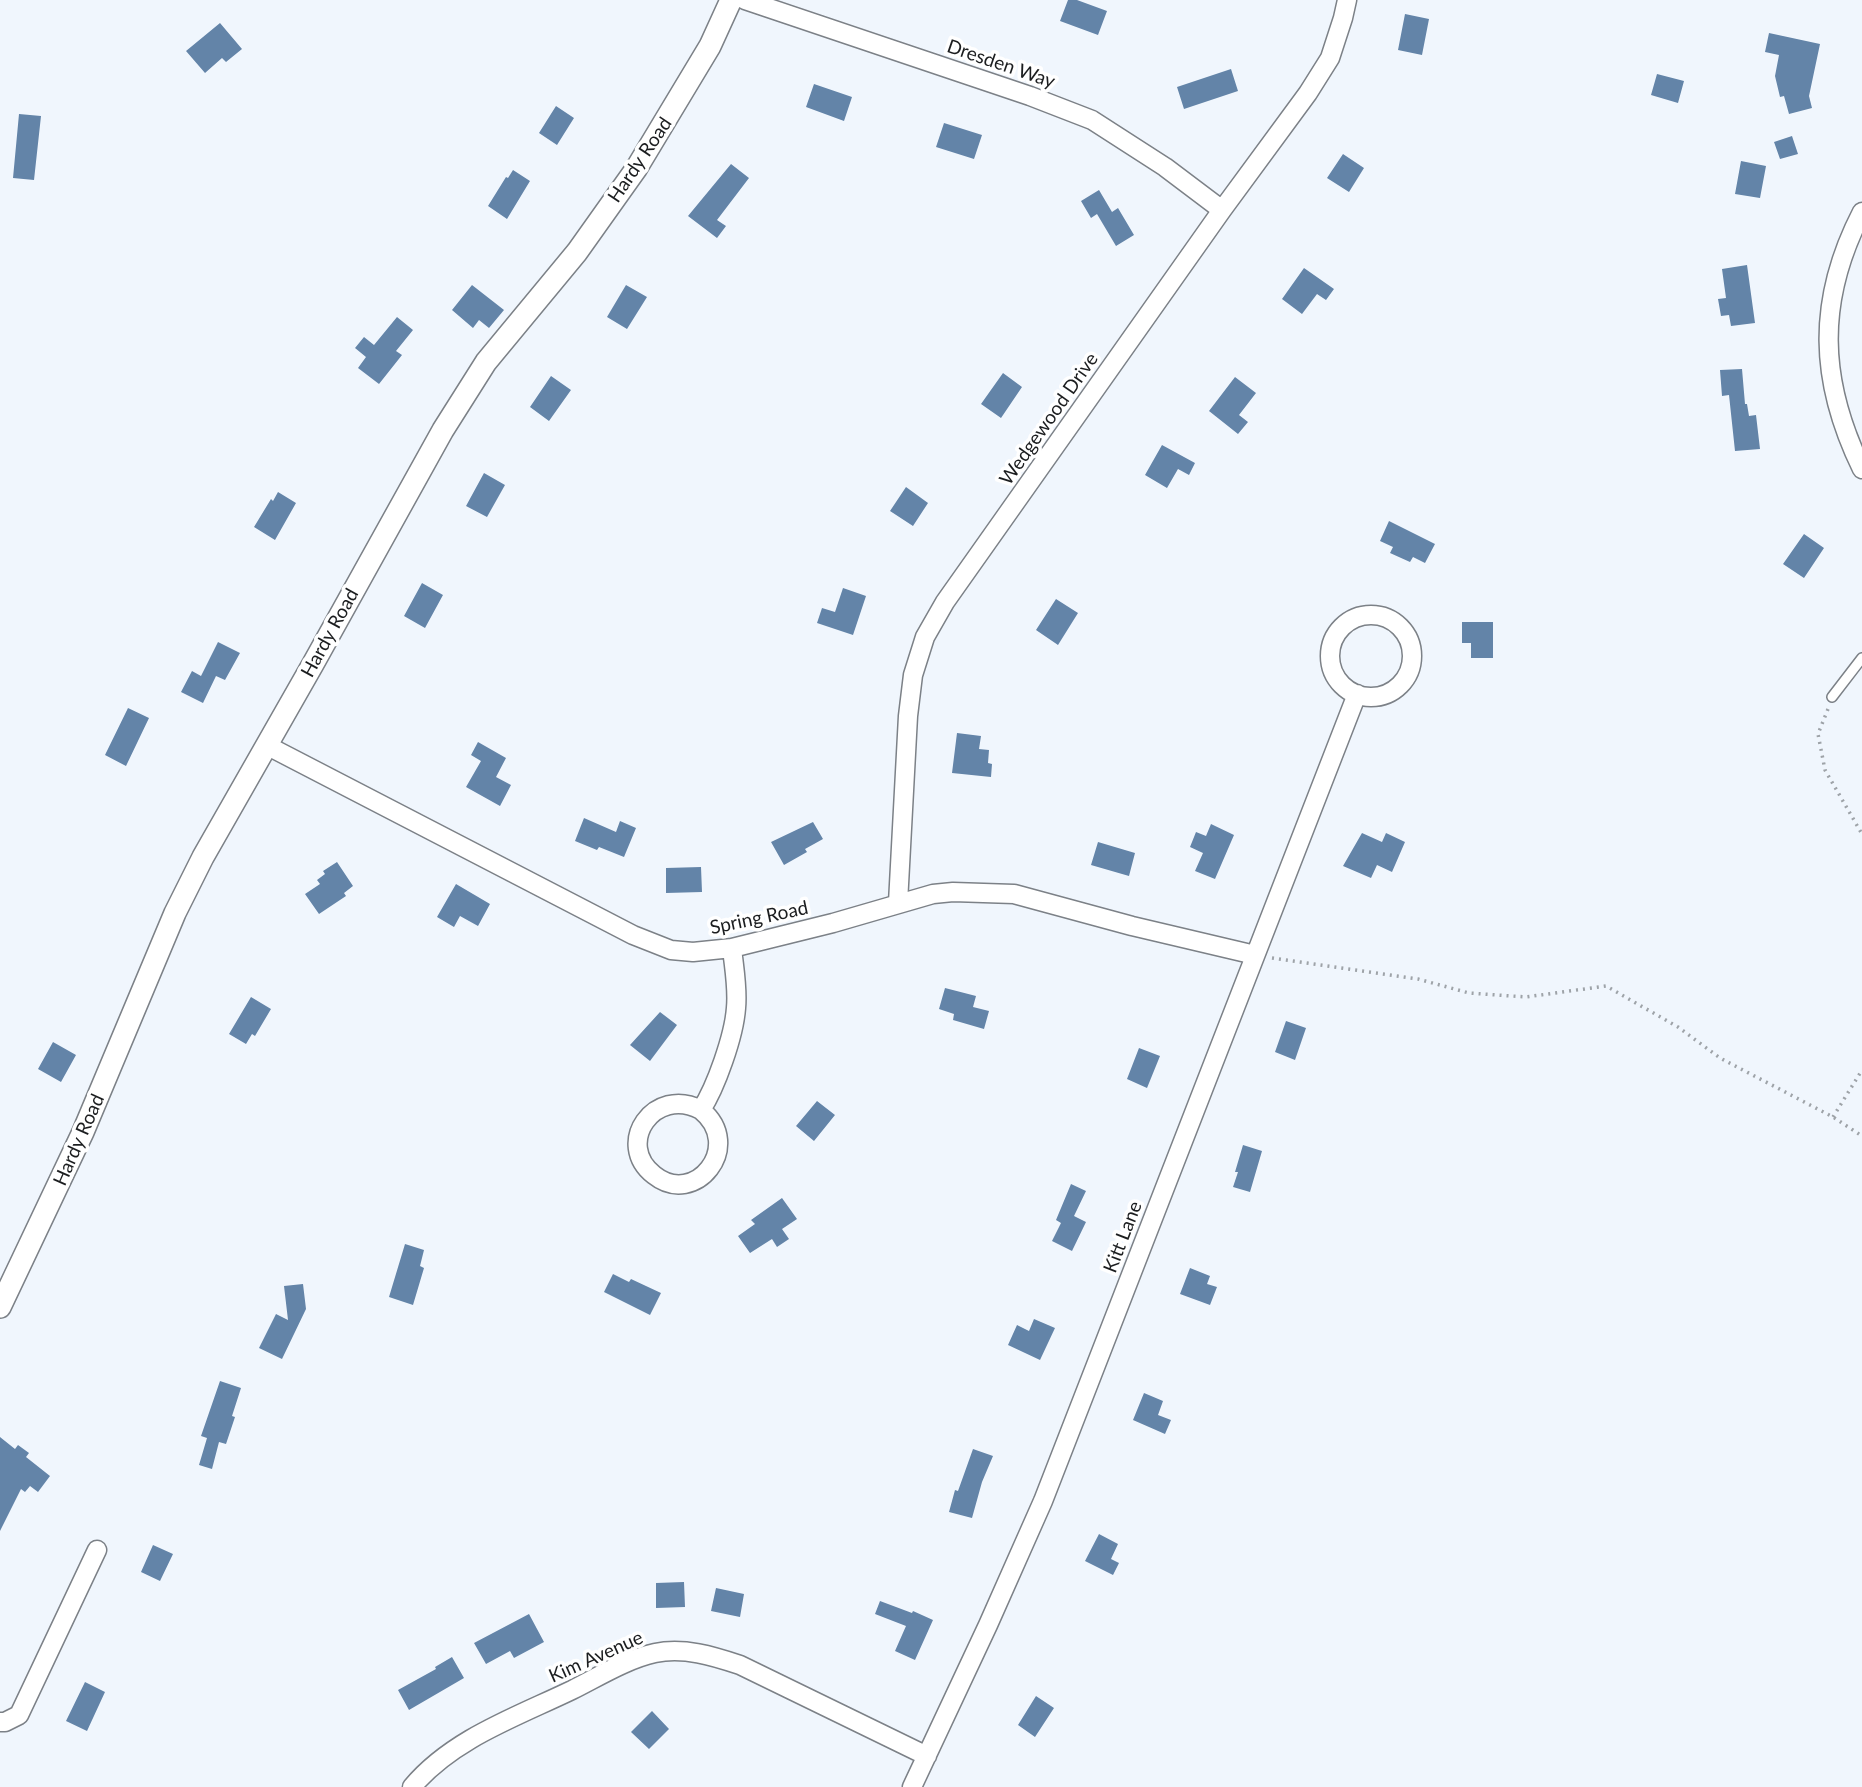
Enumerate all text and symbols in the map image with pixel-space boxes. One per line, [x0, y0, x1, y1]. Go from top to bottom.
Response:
street label: Dresden Way [944, 35, 1058, 93]
street label: Hardy Road [603, 113, 677, 207]
street label: Wedgewood Drive [995, 349, 1103, 489]
street label: Hardy Road [296, 585, 364, 681]
street label: Spring Road [708, 896, 810, 940]
street label: Hardy Road [49, 1091, 109, 1189]
street label: Kitt Lane [1099, 1198, 1147, 1276]
street label: Kim Avenue [545, 1626, 647, 1688]

